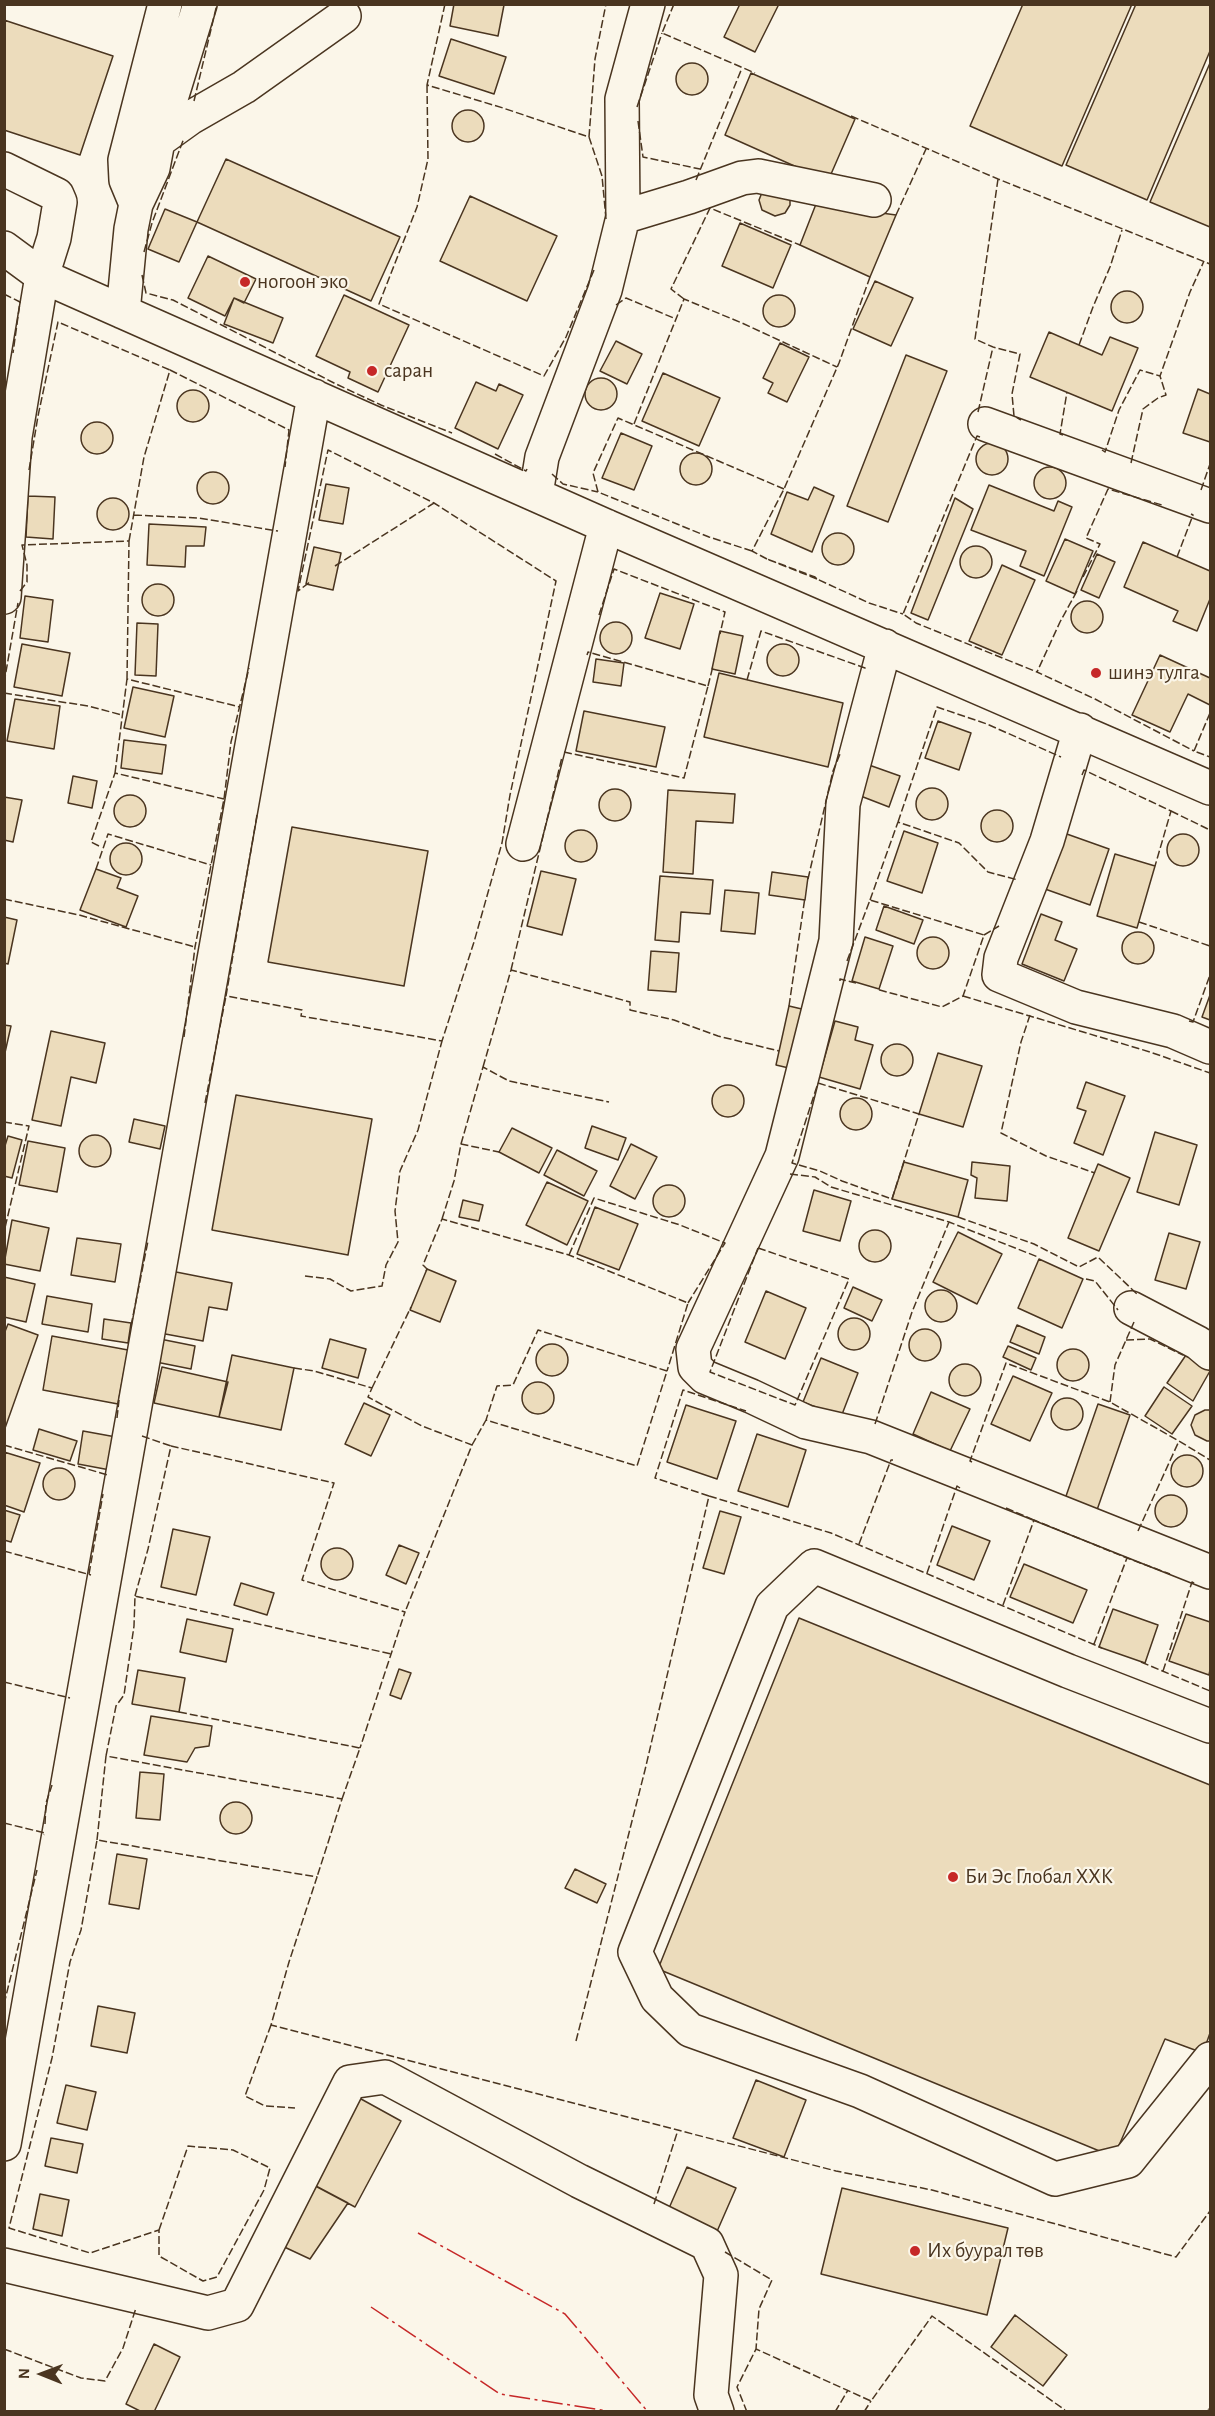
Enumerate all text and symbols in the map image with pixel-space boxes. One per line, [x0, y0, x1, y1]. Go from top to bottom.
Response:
place label: ногоон эко [257, 269, 348, 295]
marker: ногоон эко [238, 275, 252, 289]
place label: саран [384, 358, 433, 384]
marker: саран [365, 364, 379, 378]
place label: шинэ тулга [1108, 660, 1200, 686]
marker: шинэ тулга [1089, 666, 1103, 680]
place label: Би Эс Глобал ХХК [965, 1864, 1113, 1890]
marker: Би Эс Глобал ХХК [946, 1870, 960, 1884]
place label: Их буурал төв [927, 2238, 1044, 2264]
marker: Их буурал төв [908, 2244, 922, 2258]
north arrow [12, 2344, 72, 2404]
text: N [16, 2368, 32, 2379]

